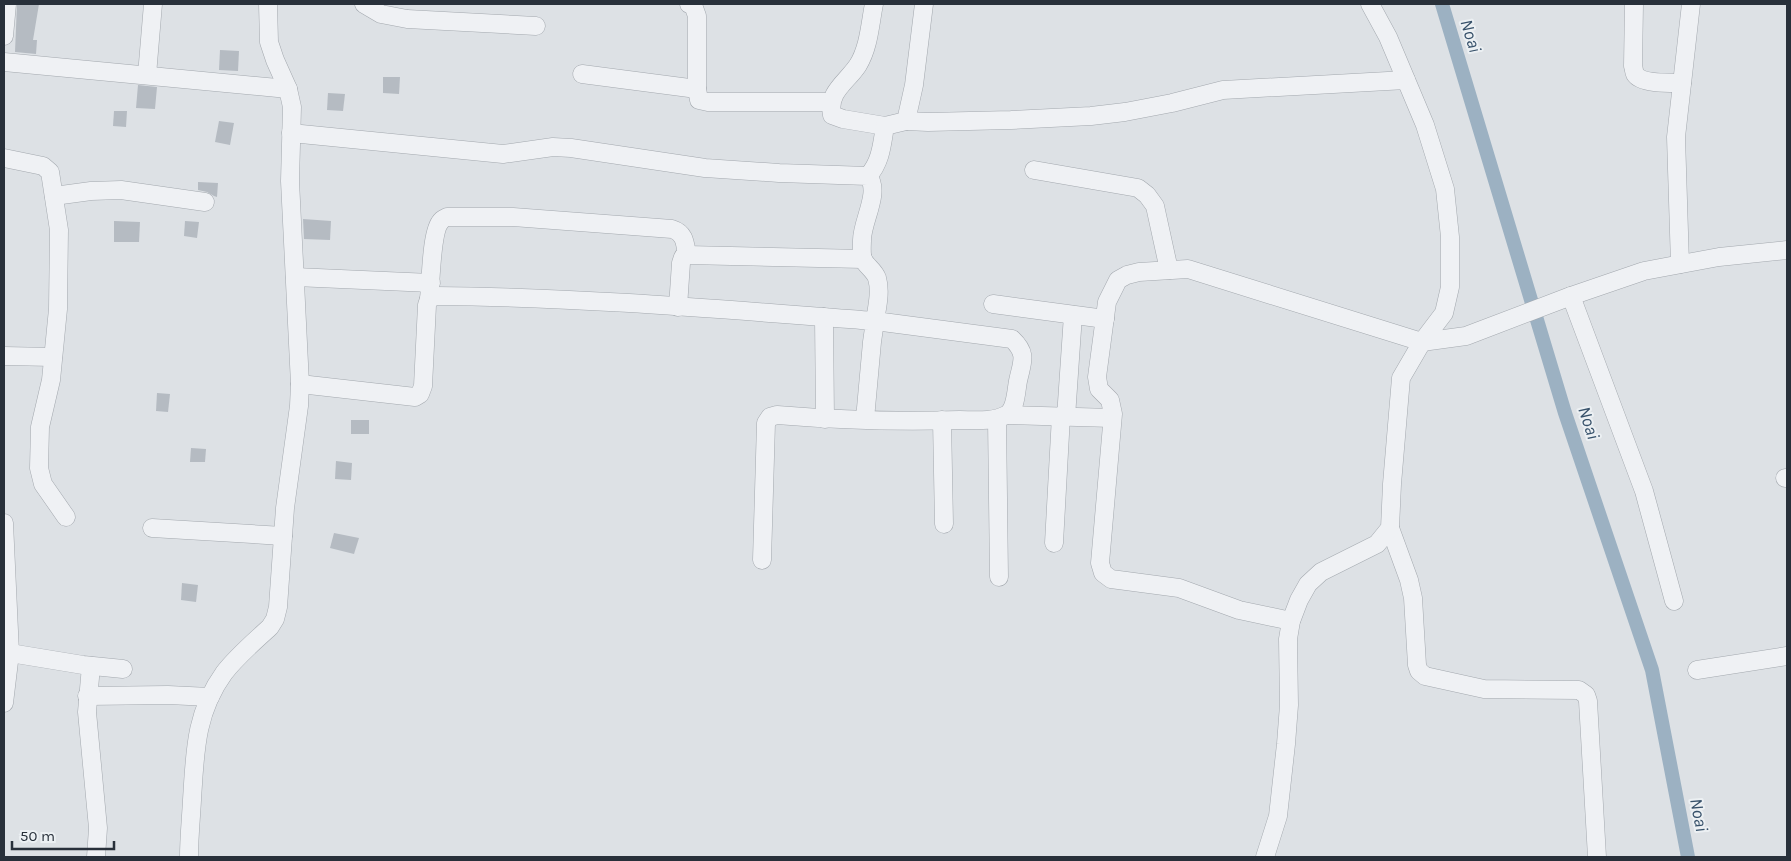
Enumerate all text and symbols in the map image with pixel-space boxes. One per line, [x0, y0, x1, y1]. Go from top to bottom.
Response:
water label: Noai [1456, 17, 1487, 56]
water label: Noai [1573, 404, 1605, 443]
water label: Noai [1685, 796, 1713, 834]
scale bar [12, 818, 115, 850]
text: 50 m [20, 827, 55, 845]

